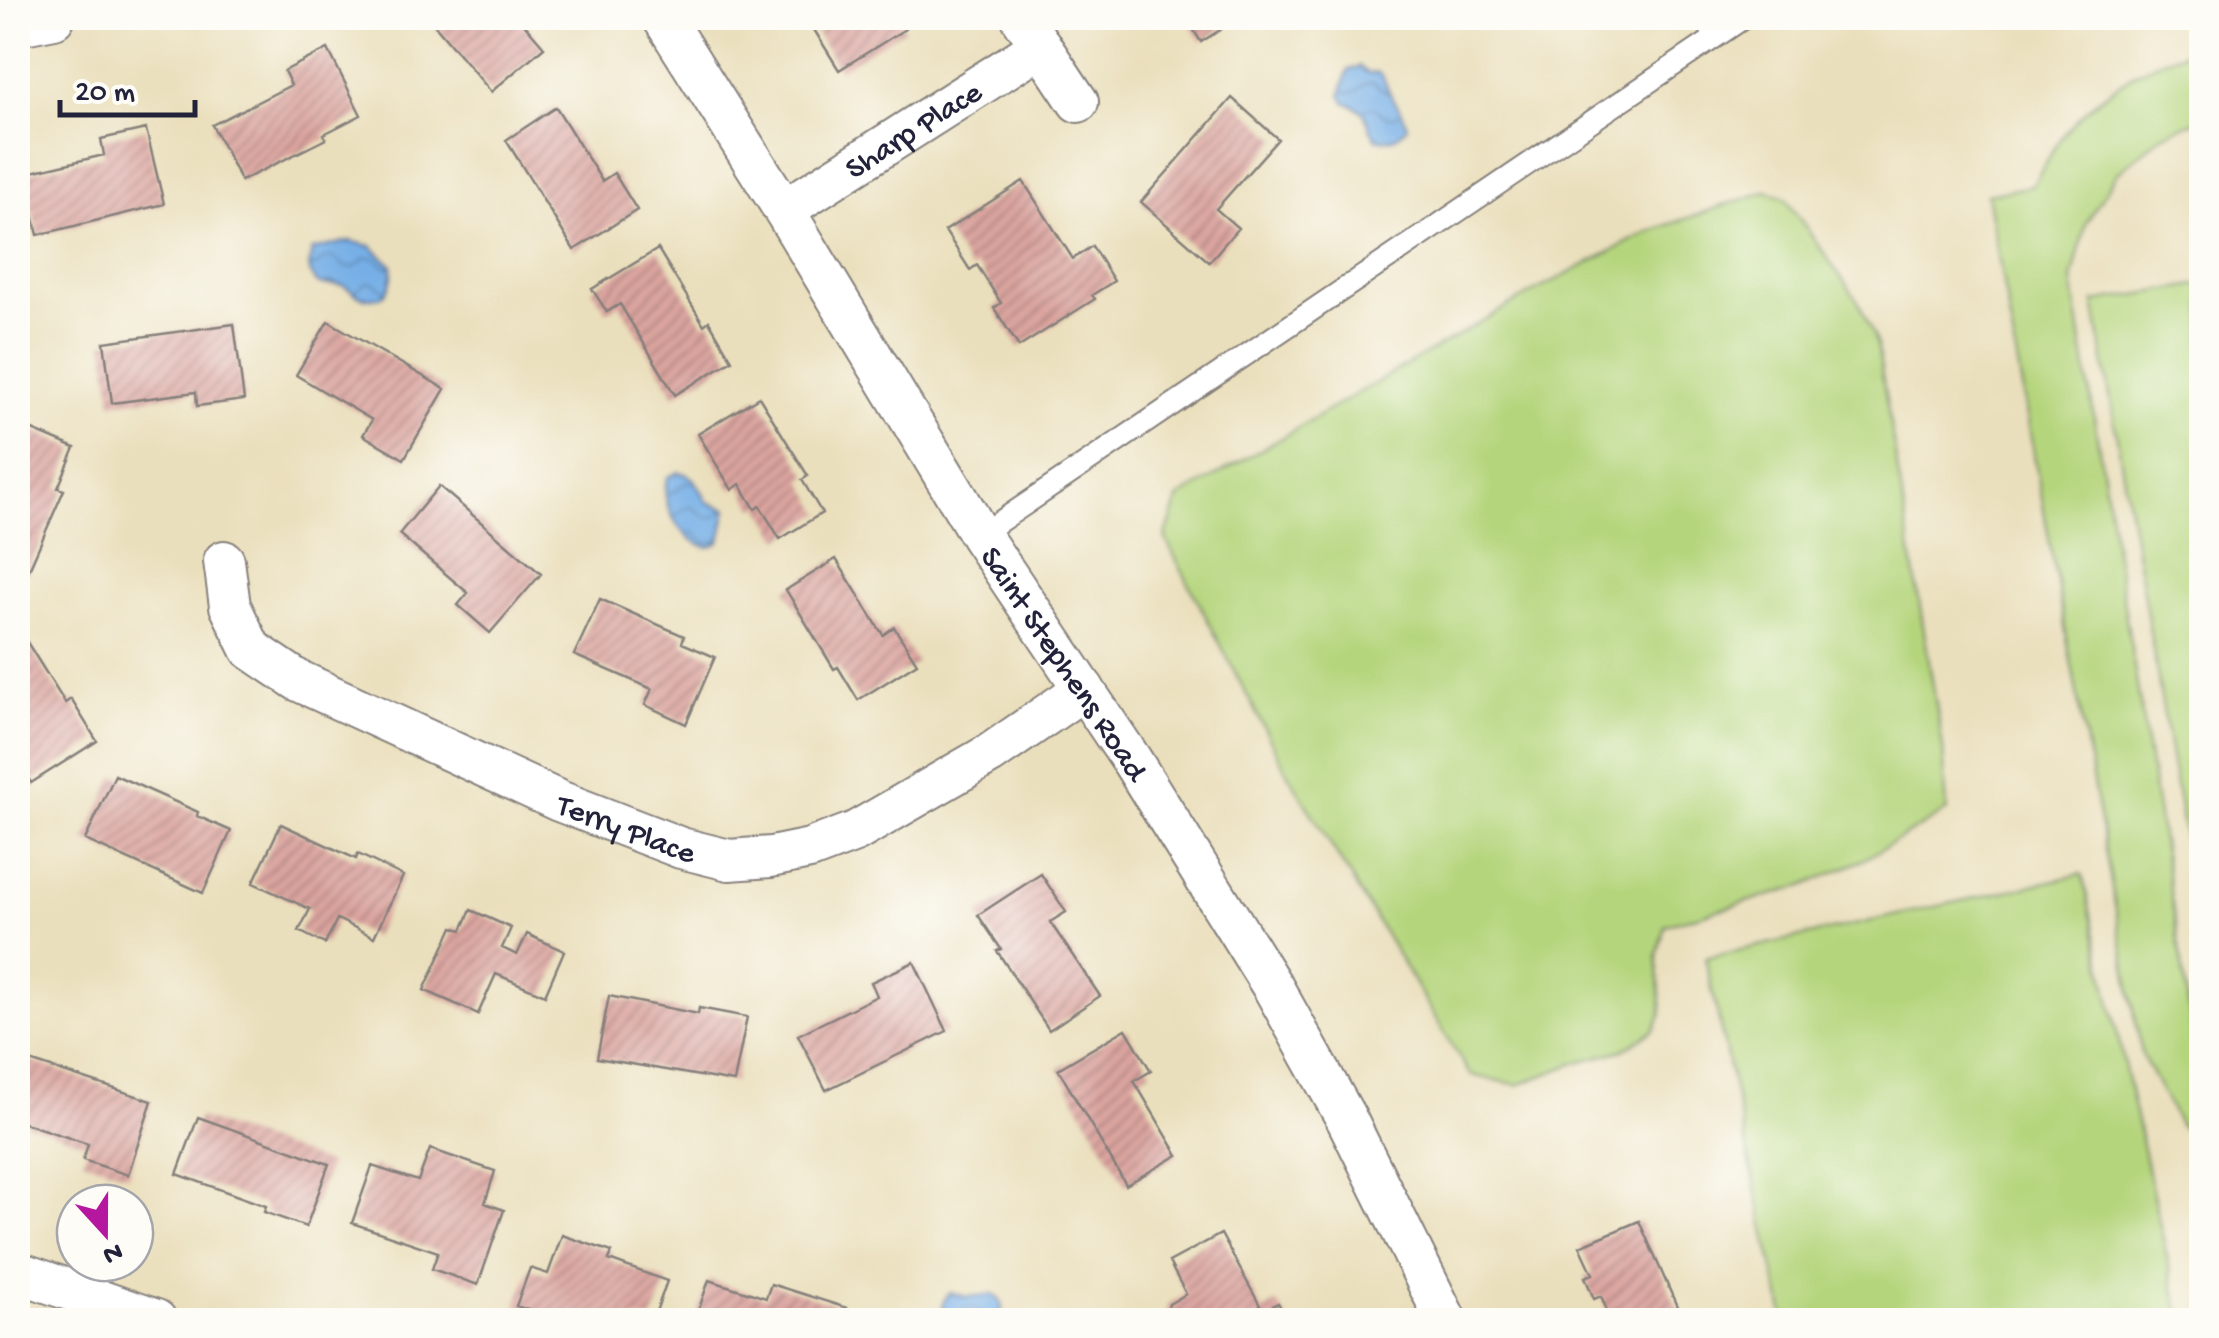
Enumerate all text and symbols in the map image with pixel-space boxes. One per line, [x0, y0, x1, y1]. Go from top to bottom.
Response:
scale bar [60, 55, 195, 117]
street label: Sharp Place [840, 75, 990, 190]
text: 20 m [75, 77, 135, 112]
street label: Saint Stephens Road [969, 541, 1155, 791]
street label: Terry Place [549, 787, 699, 875]
north arrow [55, 1183, 155, 1283]
text: N [98, 1233, 127, 1271]

